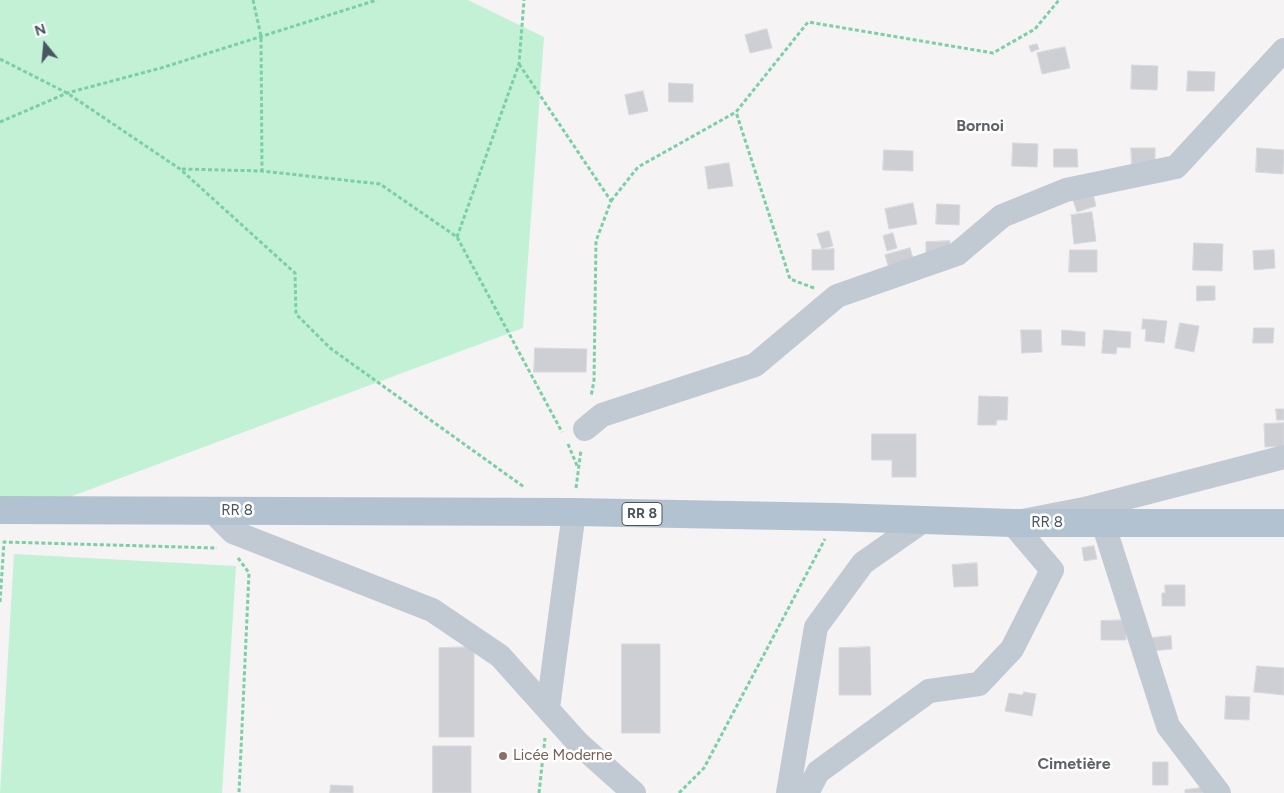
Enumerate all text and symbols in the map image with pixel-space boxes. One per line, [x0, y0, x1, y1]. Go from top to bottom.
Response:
north arrow [20, 20, 70, 70]
text: N [33, 20, 48, 40]
district label: Bornoi [956, 116, 1004, 136]
street label: RR 8 [221, 502, 253, 520]
road number: RR 8 [622, 502, 662, 526]
street label: RR 8 [1031, 514, 1063, 532]
place label: Licée Moderne [513, 747, 612, 765]
marker: Licée Moderne [497, 750, 509, 762]
district label: Cimetière [1037, 754, 1111, 774]

